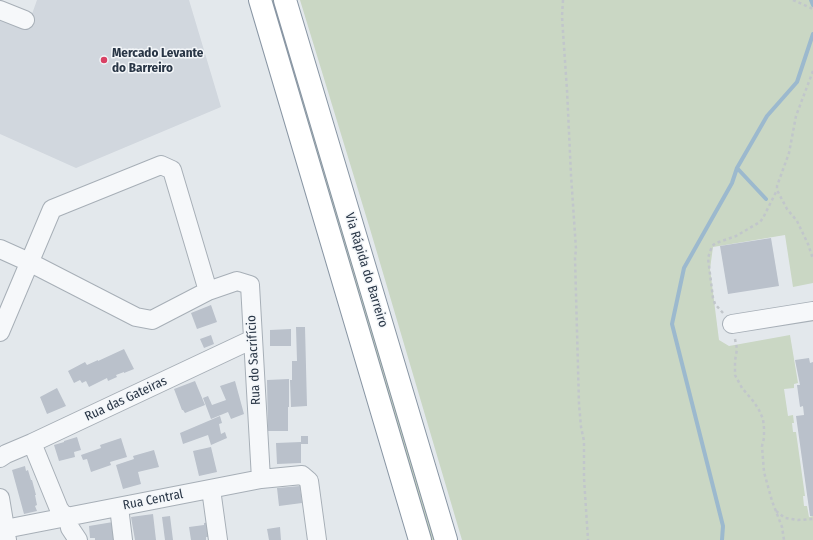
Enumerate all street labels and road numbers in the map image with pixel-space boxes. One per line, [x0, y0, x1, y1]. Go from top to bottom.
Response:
street label: Via Rápida do Barreiro [341, 211, 391, 329]
street label: Rua do Sacrifício [244, 315, 264, 405]
street label: Rua das Gateiras [83, 373, 169, 425]
street label: Rua Central [122, 487, 184, 513]

